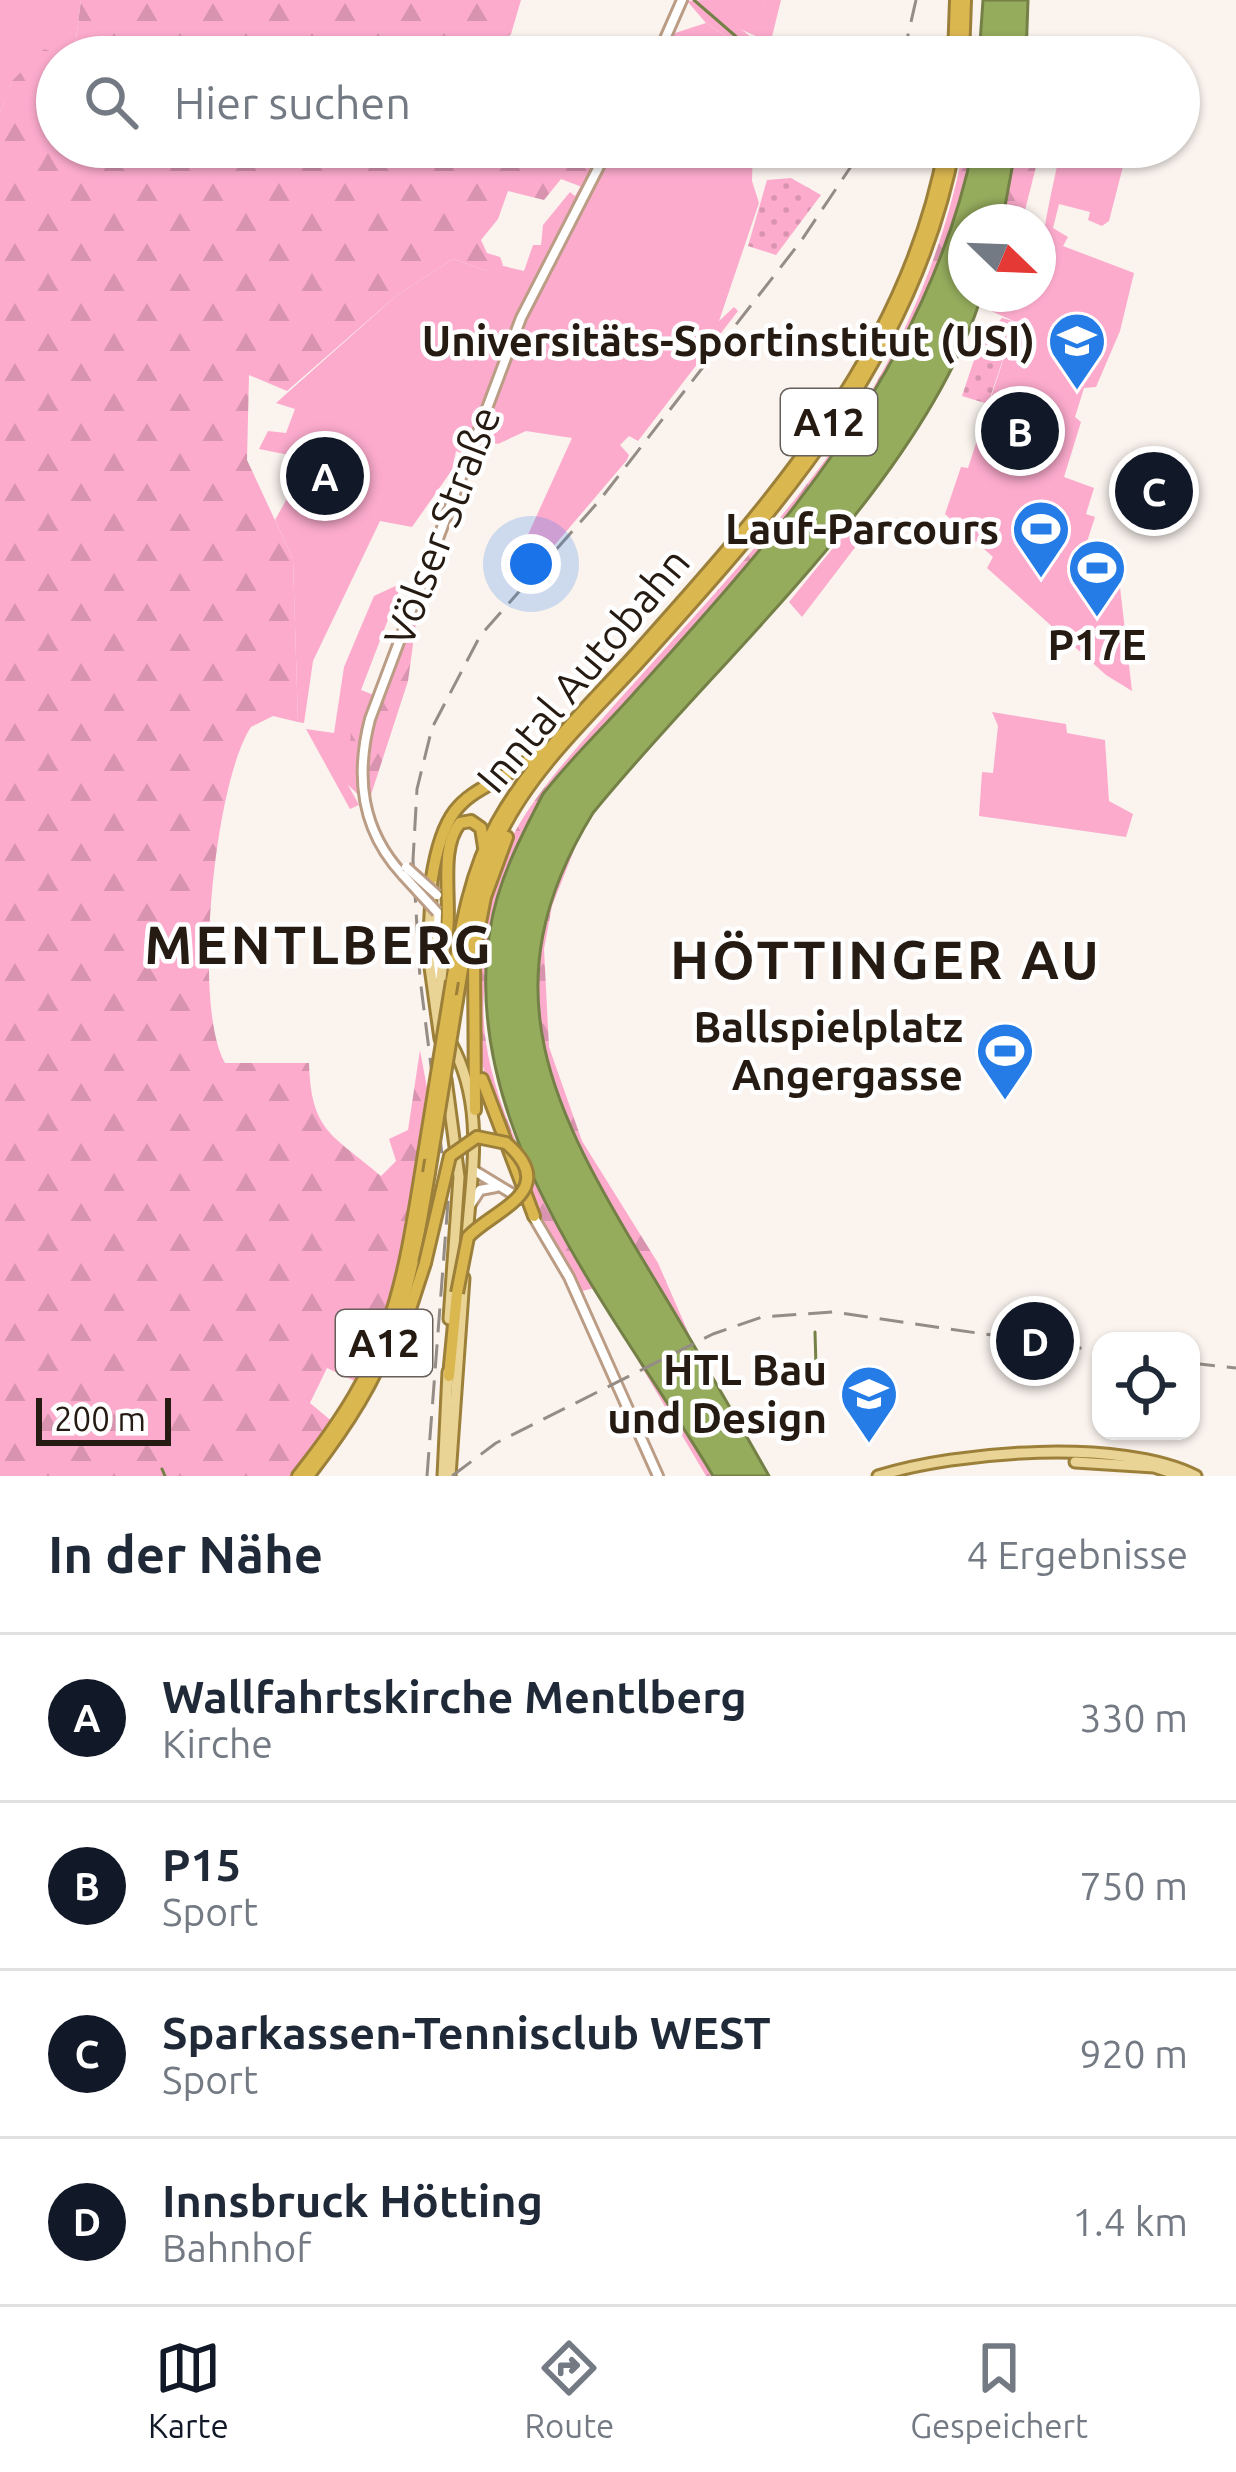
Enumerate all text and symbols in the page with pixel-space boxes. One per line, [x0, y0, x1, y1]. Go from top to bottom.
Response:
search box [36, 36, 1200, 168]
icon: search [78, 69, 144, 135]
text: Hier suchen [174, 77, 411, 128]
north arrow [948, 204, 1056, 312]
school or university icon: Universitäts-Sportinstitut (USI) [1046, 310, 1108, 392]
place label: Universitäts-Sportinstitut (USI) [422, 317, 1035, 364]
pin: B [981, 386, 1059, 476]
road number: A12 [781, 389, 877, 455]
street label: Völser Straße [374, 400, 509, 652]
pin: A [286, 431, 364, 521]
pin: C [1115, 446, 1193, 536]
sports icon: Lauf-Parcours [1010, 498, 1072, 580]
place label: Lauf-Parcours [725, 505, 999, 552]
your location [501, 534, 561, 594]
sports icon: P17E [1066, 537, 1128, 619]
street label: Inntal Autobahn [467, 538, 698, 801]
place label: P17E [1048, 621, 1146, 668]
district label: MENTLBERG [144, 914, 494, 974]
district label: HÖTTINGER AU [670, 929, 1102, 989]
place label: Ballspielplatz Angergasse [693, 1003, 963, 1098]
sports icon: Ballspielplatz Angergasse [974, 1020, 1036, 1102]
pin: D [996, 1296, 1074, 1386]
road number: A12 [336, 1310, 432, 1376]
map controls [1092, 1332, 1200, 1440]
button: locate [1092, 1332, 1200, 1440]
place label: HTL Bau und Design [607, 1346, 827, 1441]
school or university icon: HTL Bau und Design [838, 1363, 900, 1445]
scale bar [36, 1392, 171, 1445]
text: 200 m [54, 1400, 146, 1437]
text: In der Nähe [48, 1525, 323, 1583]
text: 4 Ergebnisse [967, 1533, 1188, 1576]
text: Wallfahrtskirche Mentlberg [162, 1671, 747, 1722]
text: A [73, 1696, 101, 1739]
text: 330 m [1079, 1696, 1188, 1739]
text: Kirche [162, 1722, 273, 1765]
text: P15 [162, 1839, 241, 1890]
text: B [74, 1864, 100, 1907]
text: 750 m [1079, 1864, 1188, 1907]
text: Sport [162, 1890, 258, 1933]
text: Sparkassen-Tennisclub WEST [162, 2007, 771, 2058]
text: C [75, 2032, 99, 2075]
text: 920 m [1079, 2032, 1188, 2075]
text: Sport [162, 2058, 258, 2101]
text: Innsbruck Hötting [162, 2175, 543, 2226]
text: D [73, 2200, 101, 2243]
text: 1.4 km [1072, 2200, 1188, 2243]
text: Bahnhof [162, 2226, 311, 2269]
tab: Karte [148, 2335, 229, 2444]
tab: Route [525, 2335, 614, 2444]
tab: Gespeichert [910, 2335, 1088, 2444]

